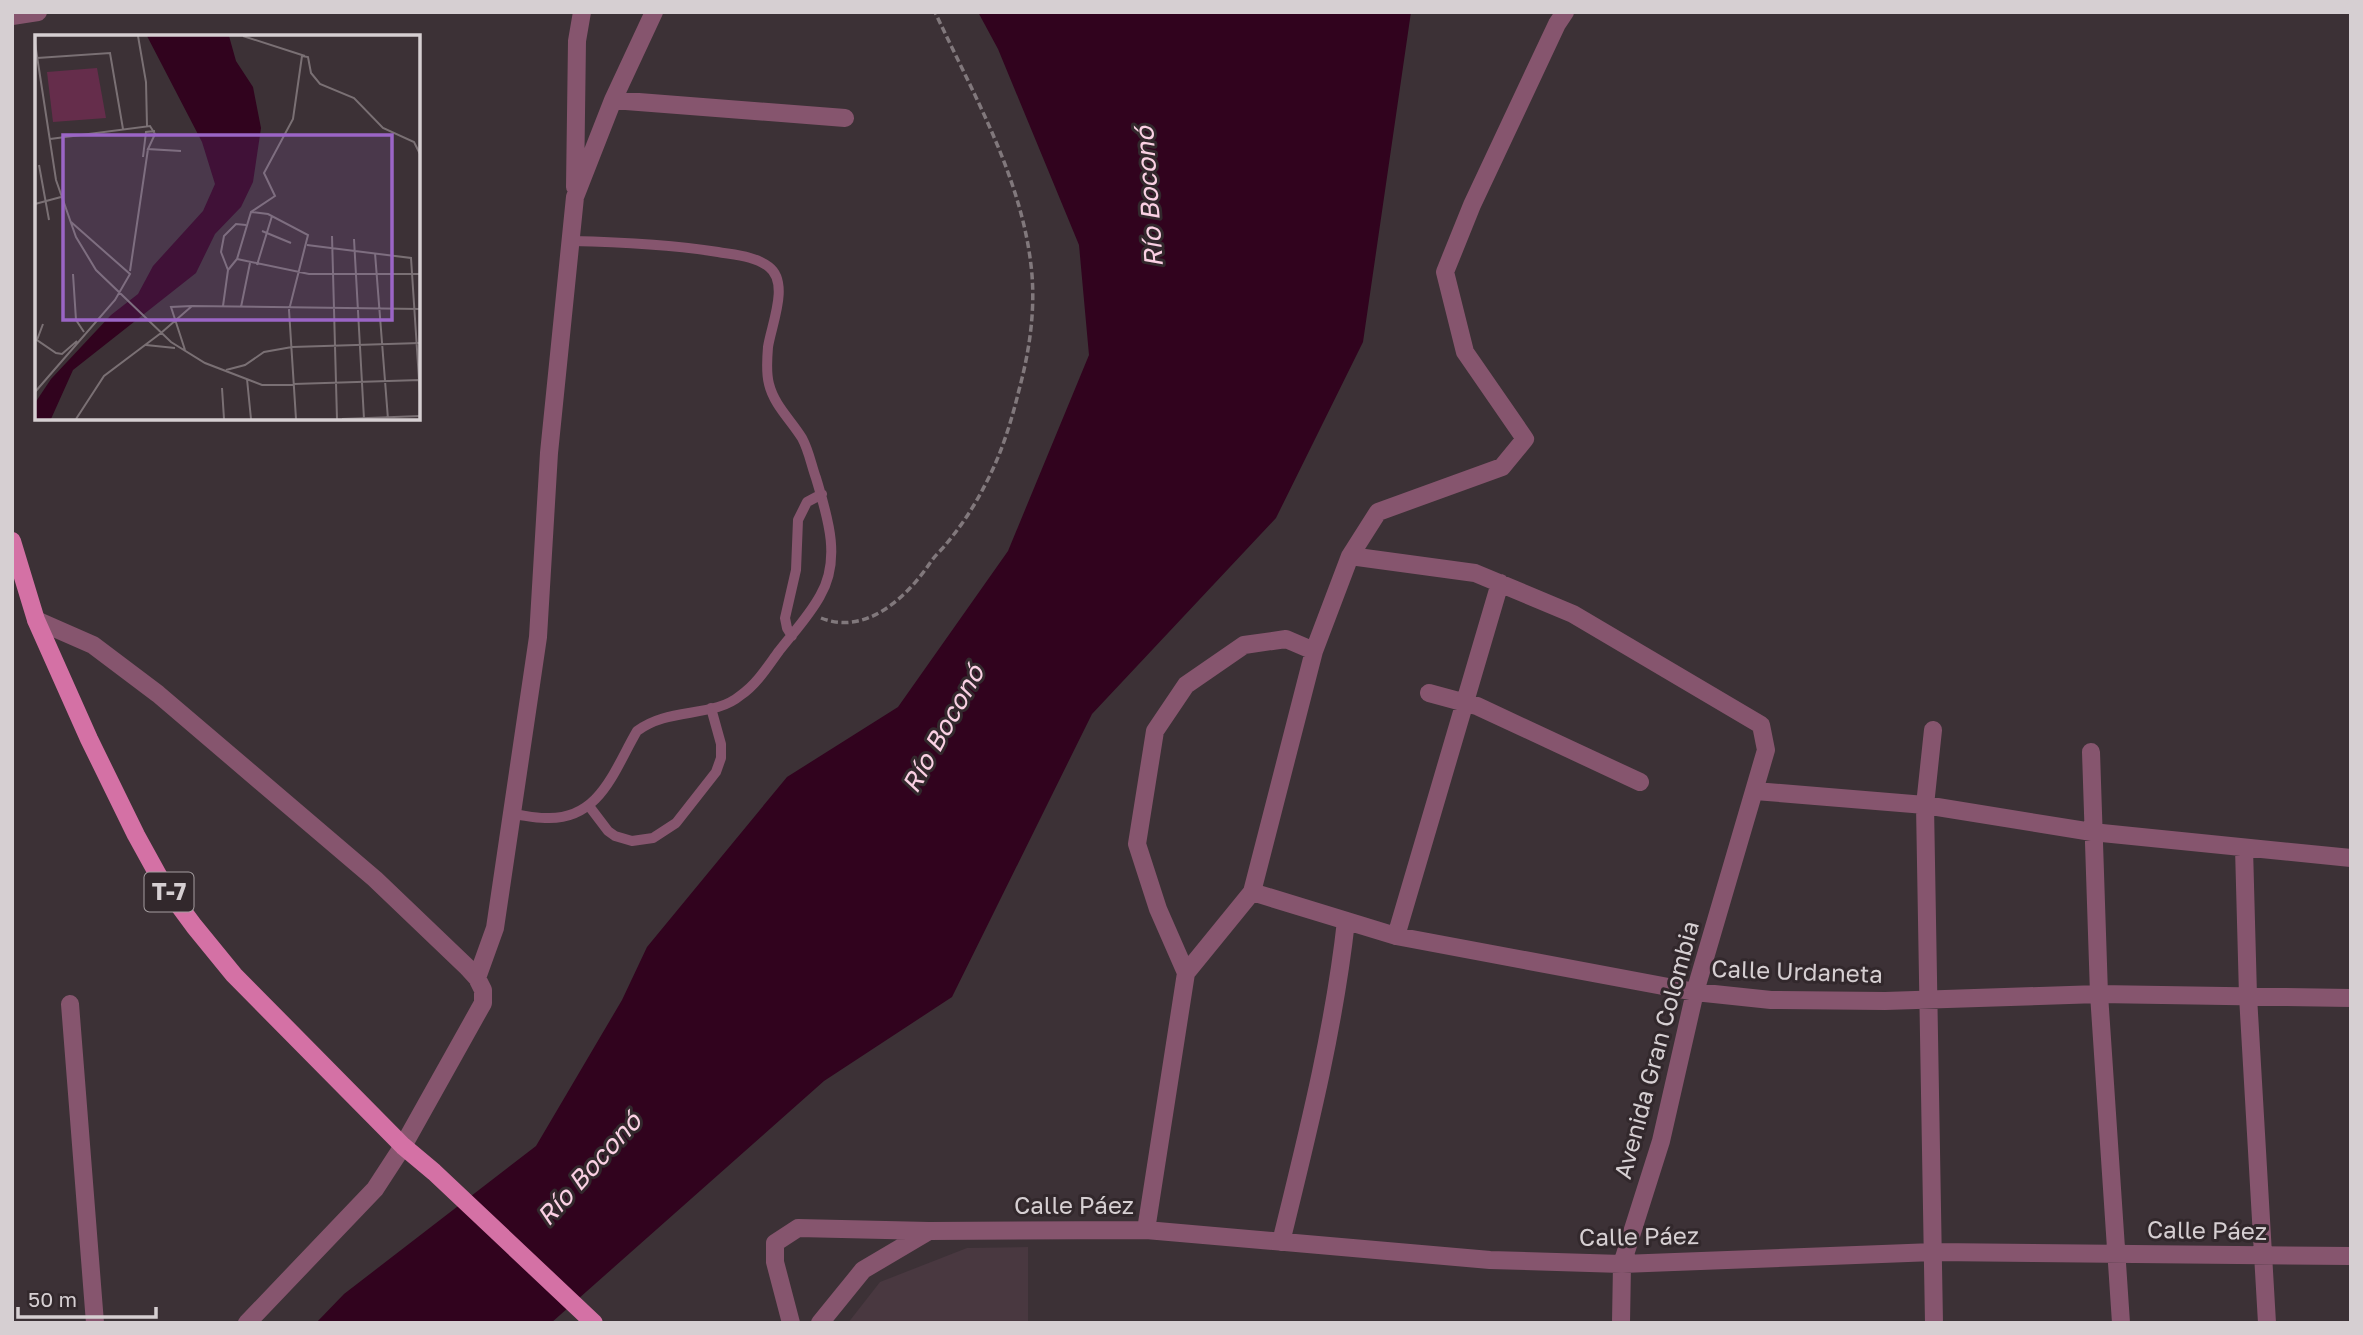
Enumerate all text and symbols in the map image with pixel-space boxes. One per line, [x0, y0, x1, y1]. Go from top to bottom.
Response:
inset map [35, 35, 420, 420]
water label: Río Boconó [1128, 123, 1169, 269]
water label: Río Boconó [895, 657, 991, 798]
road number: T-7 [144, 872, 194, 912]
street label: Avenida Gran Colombia [1607, 917, 1704, 1182]
street label: Calle Urdaneta [1711, 953, 1883, 988]
water label: Río Boconó [530, 1104, 649, 1231]
street label: Calle Páez [1014, 1190, 1134, 1219]
street label: Calle Páez [2147, 1214, 2267, 1245]
street label: Calle Páez [1579, 1220, 1699, 1251]
scale bar [18, 1276, 156, 1320]
text: 50 m [28, 1286, 77, 1312]

